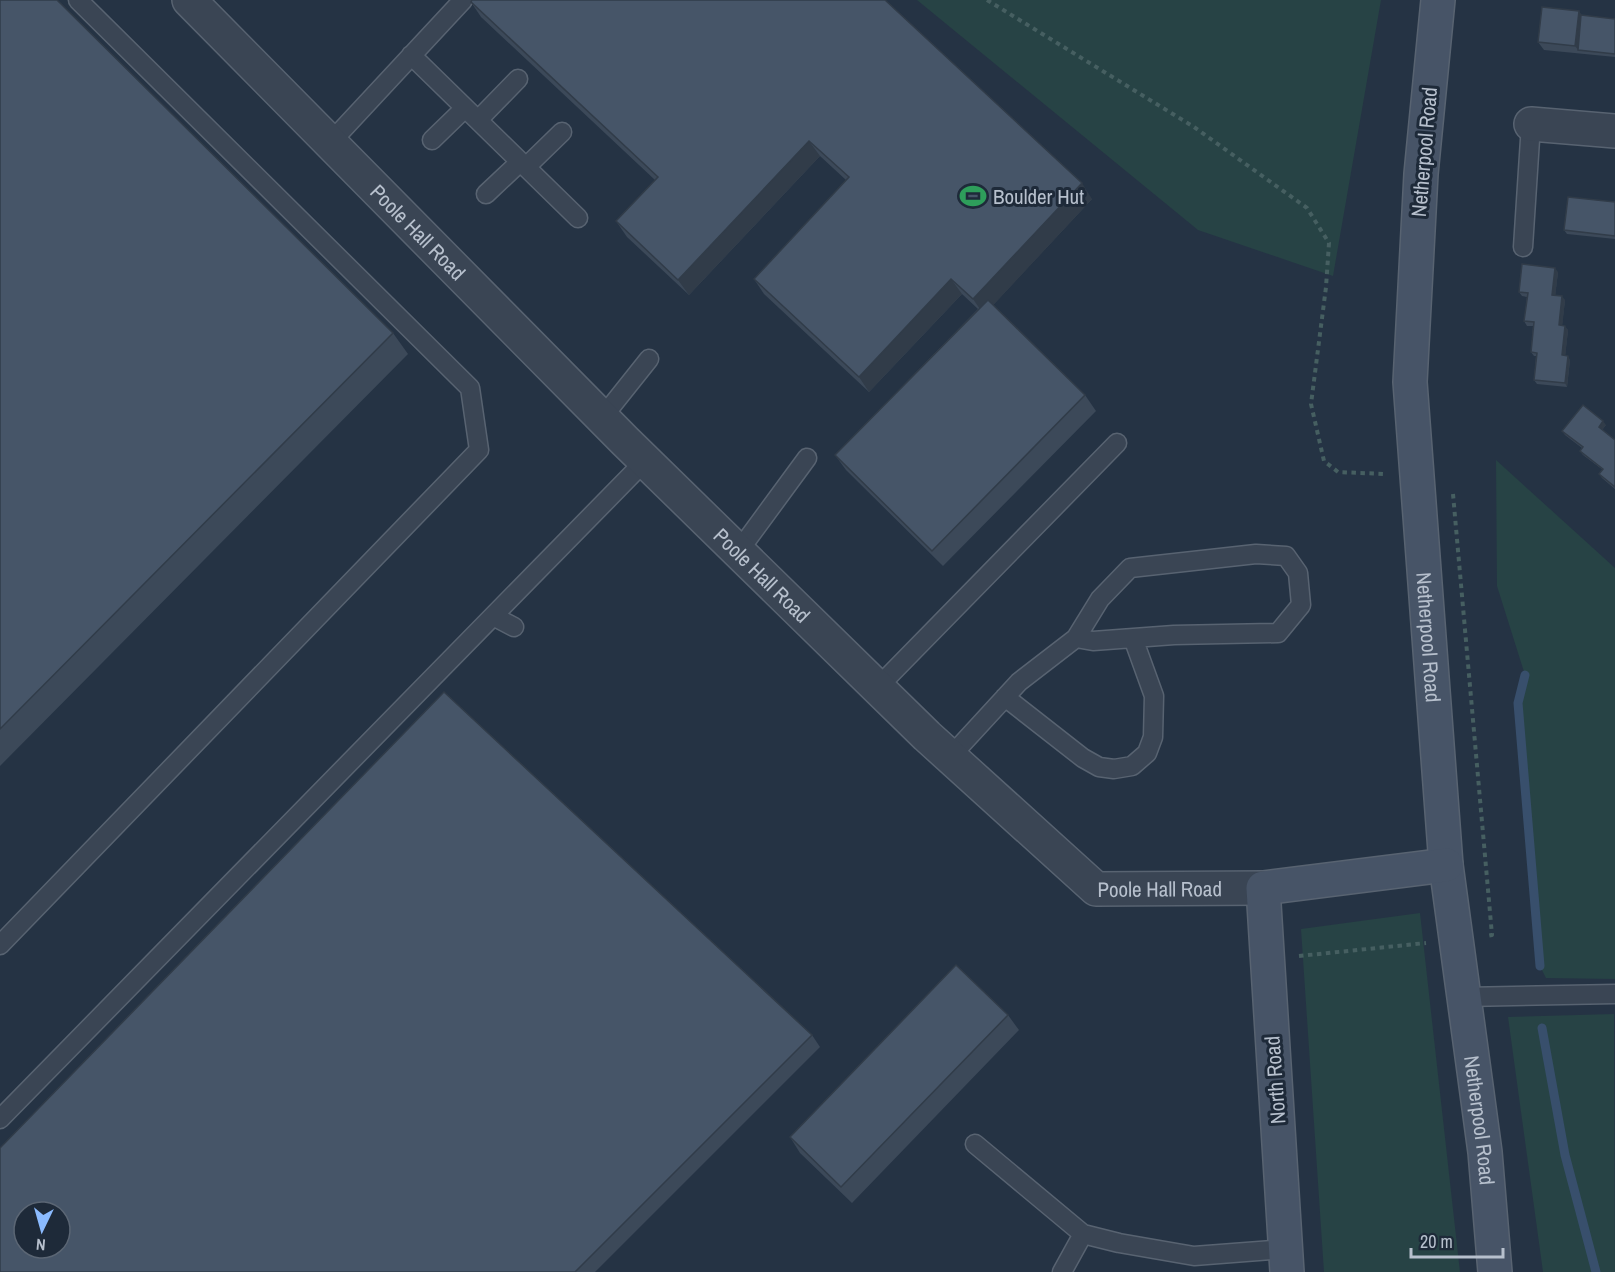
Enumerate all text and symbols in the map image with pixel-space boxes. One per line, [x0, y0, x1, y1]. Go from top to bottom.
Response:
street label: Netherpool Road [1404, 86, 1444, 218]
street label: Poole Hall Road [364, 177, 472, 286]
sports icon: Boulder Hut [958, 181, 988, 211]
place label: Boulder Hut [993, 182, 1084, 211]
street label: Poole Hall Road [708, 521, 817, 629]
street label: Netherpool Road [1410, 571, 1448, 703]
street label: Poole Hall Road [1097, 874, 1222, 903]
street label: North Road [1257, 1035, 1293, 1125]
street label: Netherpool Road [1458, 1054, 1502, 1186]
north arrow [12, 1200, 72, 1260]
scale bar [1411, 1221, 1502, 1259]
text: 20 m [1420, 1229, 1453, 1254]
text: N [35, 1234, 46, 1256]

